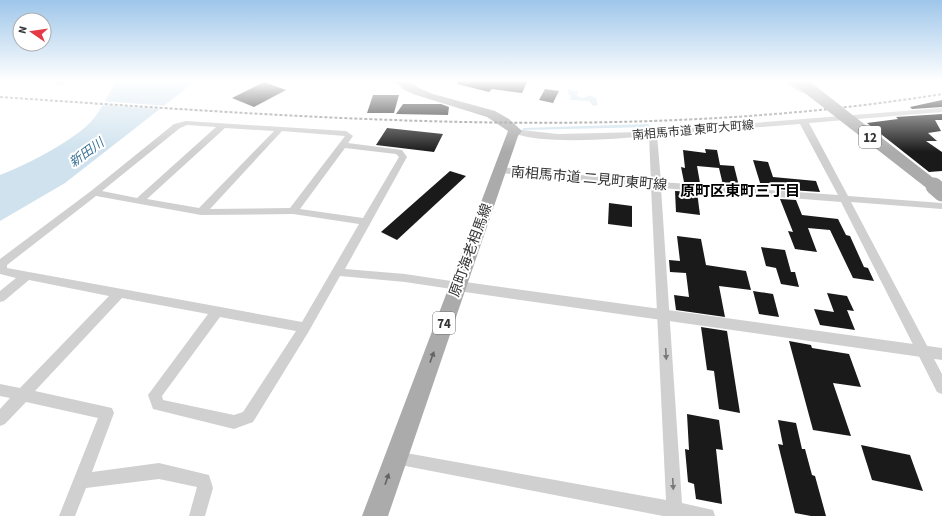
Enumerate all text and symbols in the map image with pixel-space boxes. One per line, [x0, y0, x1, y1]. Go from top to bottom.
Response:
north arrow [12, 12, 52, 52]
text: N [15, 25, 31, 35]
street label: 南相馬市道 東町大町線 [631, 117, 755, 144]
road number: 12 [859, 126, 881, 148]
water label: 新田川 [66, 133, 109, 172]
street label: 南相馬市道 二見町東町線 [510, 162, 668, 196]
district label: 原町区東町三丁目 [680, 181, 800, 202]
street label: 原町海老相馬線 [445, 201, 497, 300]
road number: 74 [433, 312, 455, 334]
one-way arrow [662, 348, 669, 360]
one-way arrow [429, 350, 435, 362]
one-way arrow [385, 473, 391, 485]
one-way arrow [670, 478, 677, 490]

